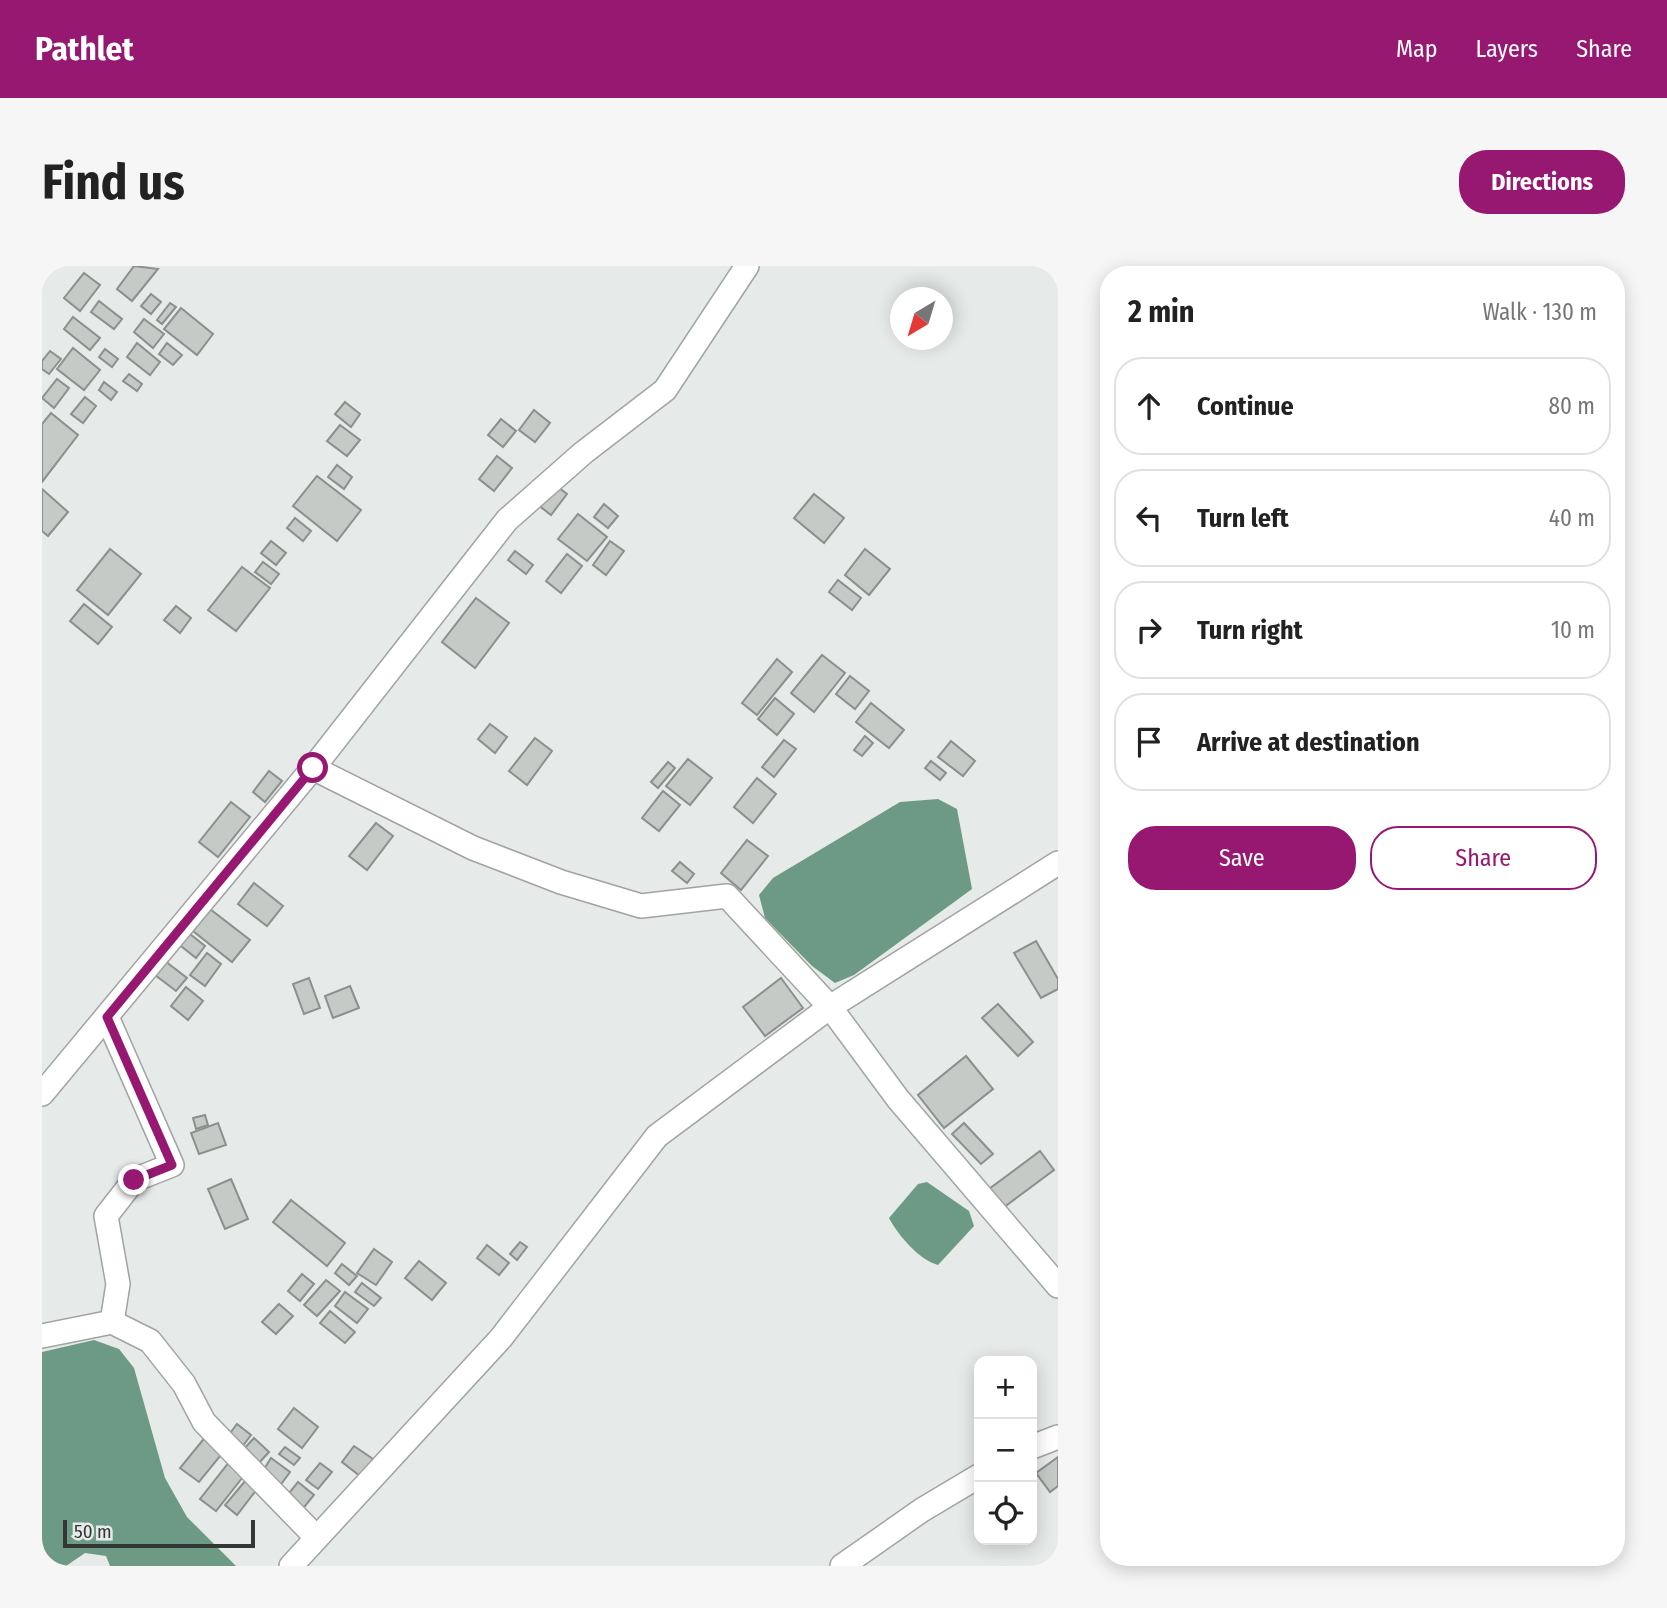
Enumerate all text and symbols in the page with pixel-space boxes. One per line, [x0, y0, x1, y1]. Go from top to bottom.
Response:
text: Pathlet [35, 29, 134, 69]
text: Map [1396, 35, 1438, 63]
text: Layers [1476, 35, 1538, 63]
text: Share [1576, 35, 1632, 63]
button: Directions [1459, 150, 1625, 214]
text: Find us [42, 153, 185, 212]
north arrow [890, 287, 953, 350]
text: 2 min [1128, 294, 1195, 330]
text: Walk · 130 m [1483, 298, 1597, 326]
icon: ahead [1130, 387, 1168, 425]
text: Continue [1197, 391, 1294, 422]
text: 80 m [1548, 392, 1595, 420]
icon: left [1130, 499, 1168, 537]
text: Turn left [1197, 503, 1289, 534]
text: 40 m [1549, 504, 1595, 532]
icon: right [1130, 611, 1168, 649]
text: Turn right [1197, 615, 1303, 646]
text: 10 m [1551, 616, 1595, 644]
icon: arrive [1130, 723, 1168, 761]
text: Arrive at destination [1197, 727, 1420, 758]
route start [297, 752, 328, 783]
button: Save [1128, 826, 1356, 890]
button: Share [1370, 826, 1597, 890]
route end [118, 1164, 149, 1195]
map controls [974, 1356, 1037, 1545]
button: + [974, 1356, 1037, 1419]
button: − [974, 1419, 1037, 1482]
button: locate [974, 1482, 1037, 1545]
scale bar [63, 1517, 256, 1549]
text: 50 m [74, 1520, 112, 1543]

